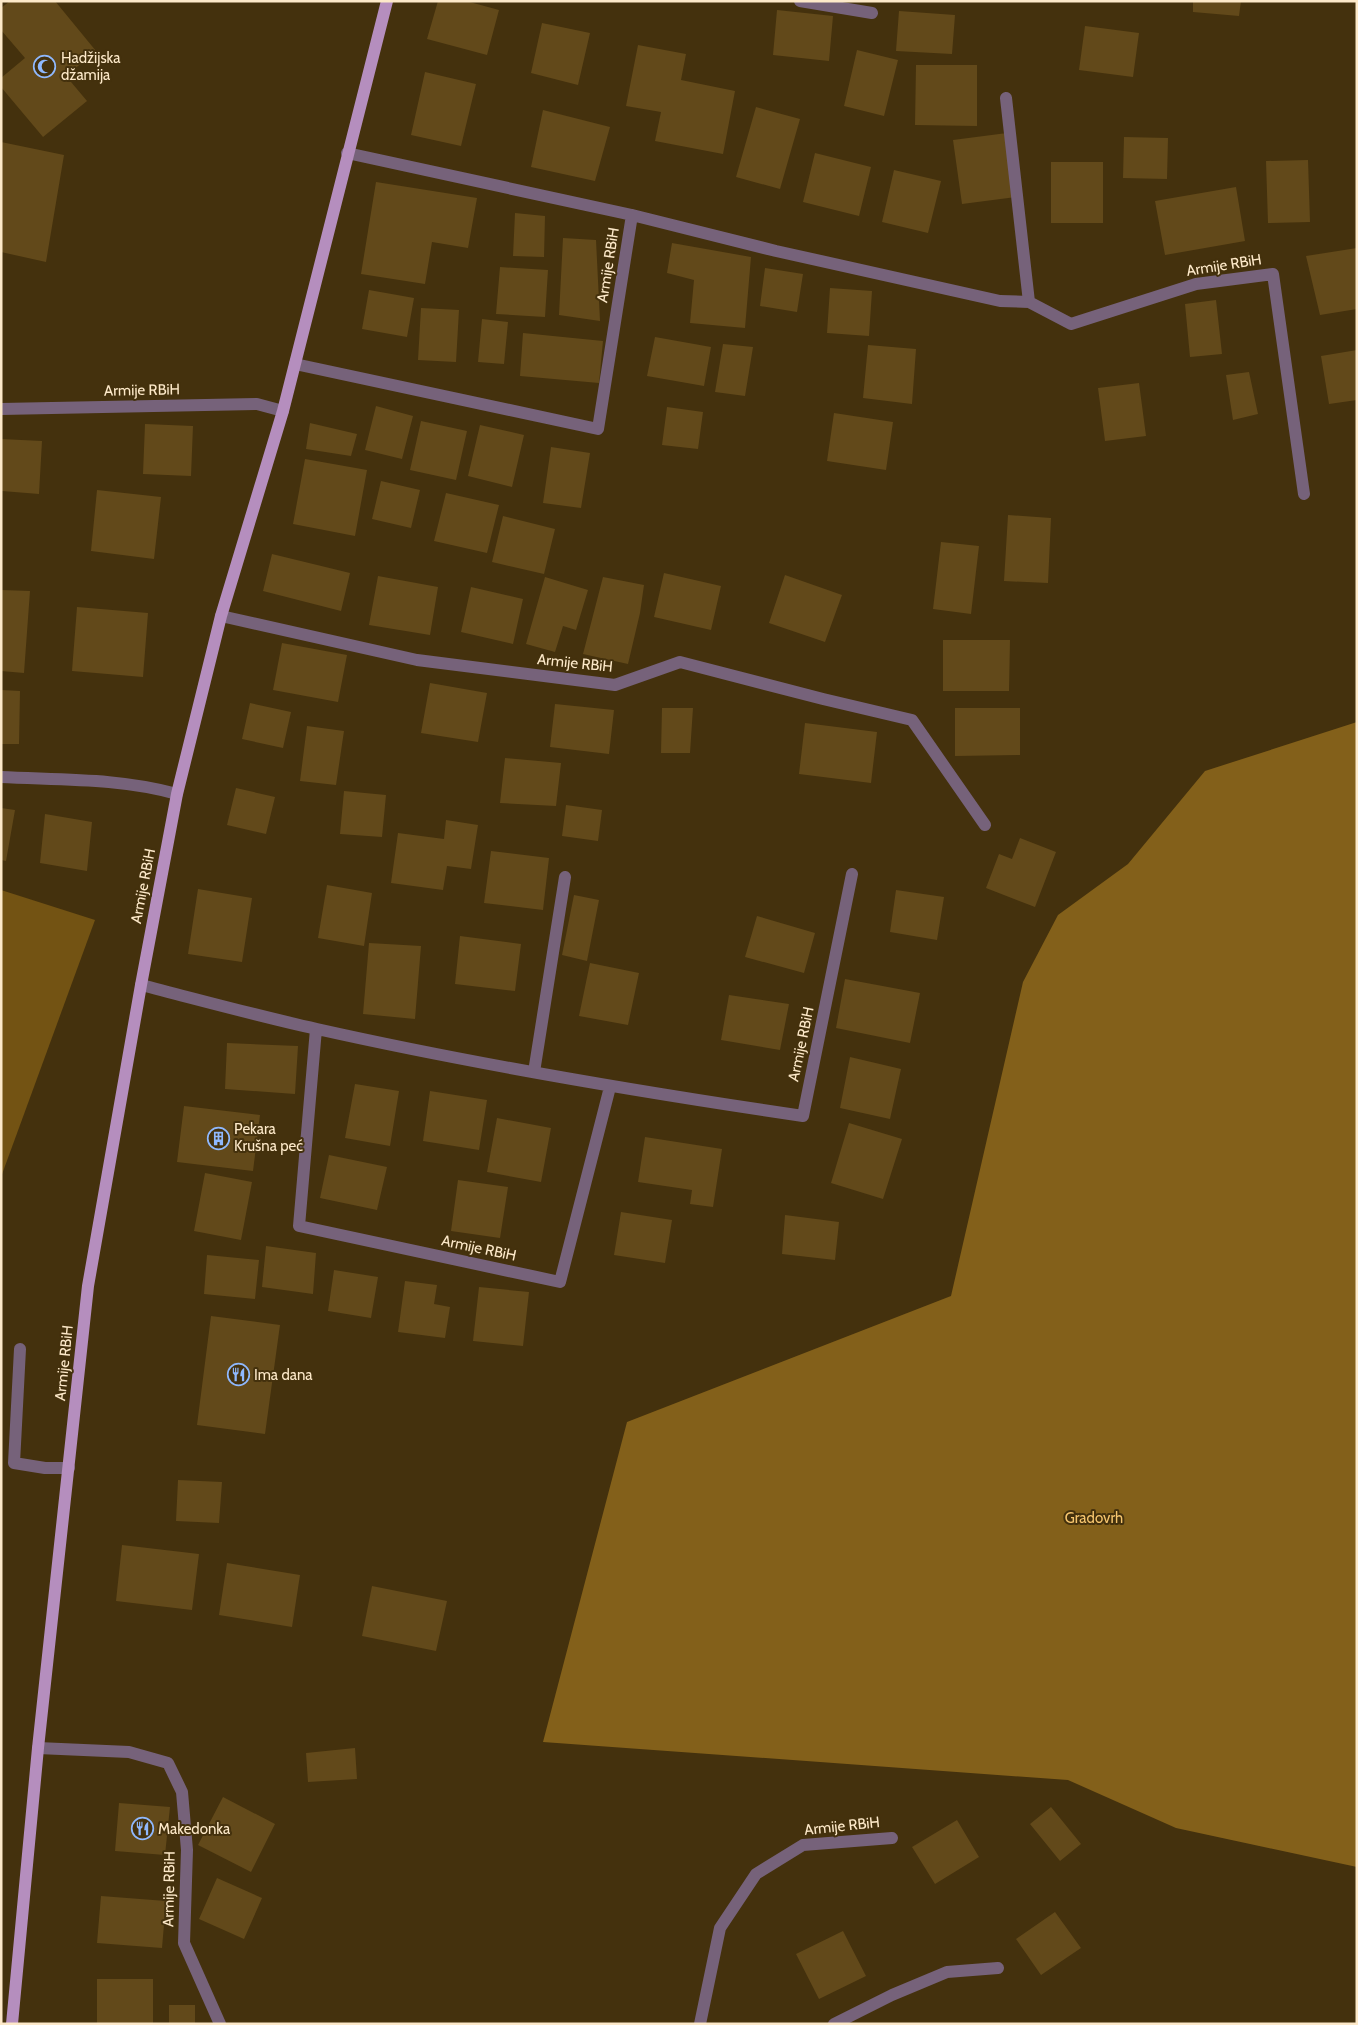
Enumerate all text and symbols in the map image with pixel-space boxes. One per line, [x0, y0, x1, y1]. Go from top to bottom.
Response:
place label: Hadžijska džamija [61, 49, 121, 84]
mosque icon: Hadžijska džamija [33, 55, 57, 79]
street label: Armije RBiH [593, 226, 623, 304]
street label: Armije RBiH [1185, 250, 1263, 280]
street label: Armije RBiH [104, 380, 180, 400]
street label: Armije RBiH [536, 650, 614, 676]
street label: Armije RBiH [127, 847, 159, 925]
street label: Armije RBiH [784, 1005, 818, 1083]
place label: Pekara Krušna peć [234, 1120, 303, 1155]
building icon: Pekara Krušna peć [206, 1126, 230, 1150]
street label: Armije RBiH [440, 1231, 518, 1265]
street label: Armije RBiH [51, 1324, 77, 1402]
restaurant icon: Ima dana [226, 1363, 250, 1387]
place label: Ima dana [254, 1366, 313, 1384]
park label: Gradovrh [1065, 1509, 1123, 1527]
street label: Armije RBiH [803, 1813, 881, 1839]
restaurant icon: Makedonka [130, 1817, 154, 1841]
place label: Makedonka [158, 1820, 231, 1838]
street label: Armije RBiH [159, 1851, 179, 1927]

